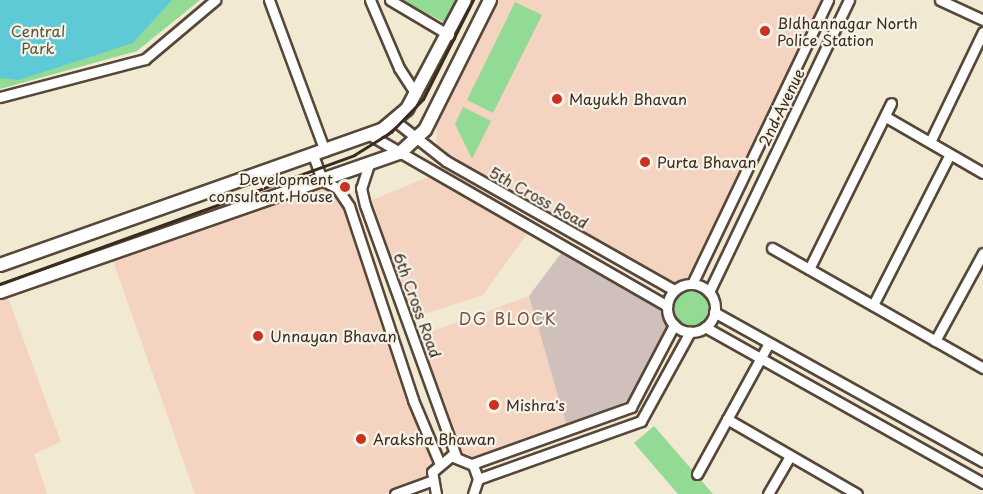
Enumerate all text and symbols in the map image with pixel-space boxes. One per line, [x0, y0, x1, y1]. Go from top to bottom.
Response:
place label: BIdhannagar North Police Station [777, 13, 919, 48]
park label: Central Park [11, 21, 65, 56]
marker: BIdhannagar North Police Station [758, 24, 772, 38]
street label: 2nd Avenue [754, 65, 808, 149]
place label: Mayukh Bhavan [569, 90, 686, 108]
marker: Mayukh Bhavan [550, 92, 564, 106]
place label: Purta Bhavan [657, 153, 756, 171]
marker: Purta Bhavan [638, 155, 652, 169]
street label: 5th Cross Road [486, 162, 592, 232]
place label: Development consultant House [209, 169, 333, 204]
marker: Development consultant House [338, 180, 352, 194]
street label: 6th Cross Road [390, 250, 446, 360]
district label: DG BLOCK [458, 308, 558, 328]
place label: Unnayan Bhavan [270, 327, 395, 345]
marker: Unnayan Bhavan [251, 329, 265, 343]
place label: Mishra's [506, 396, 565, 414]
marker: Mishra's [487, 398, 501, 412]
place label: Araksha Bhawan [373, 430, 495, 448]
marker: Araksha Bhawan [354, 432, 368, 446]

